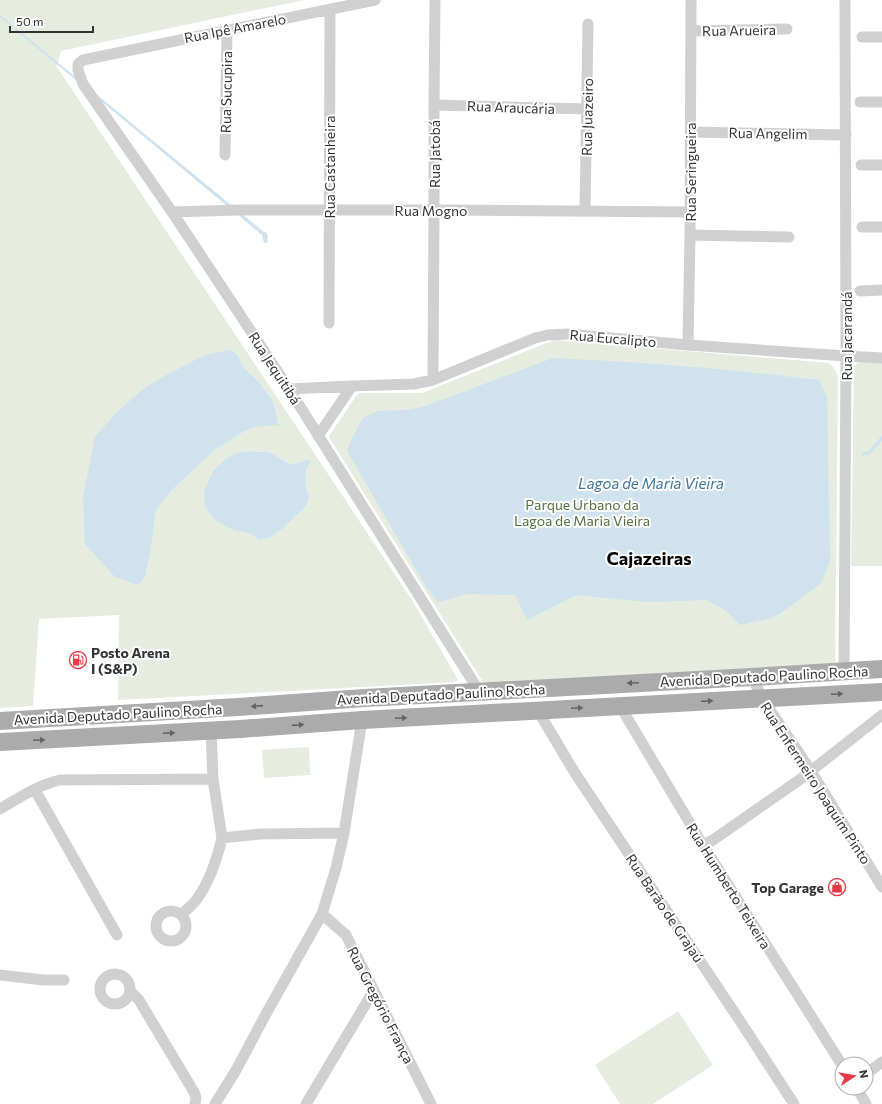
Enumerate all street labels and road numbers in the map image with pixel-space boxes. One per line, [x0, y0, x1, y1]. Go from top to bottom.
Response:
street label: Rua Ipê Amarelo [183, 10, 287, 46]
street label: Rua Arueira [702, 21, 776, 39]
street label: Rua Sucupira [217, 51, 235, 133]
street label: Rua Juazeiro [578, 78, 596, 156]
street label: Rua Araucária [467, 97, 555, 117]
street label: Rua Castanheira [321, 115, 338, 219]
street label: Rua Jatobá [426, 120, 443, 188]
street label: Rua Seringueira [682, 122, 699, 222]
street label: Rua Angelim [728, 124, 808, 142]
street label: Rua Mogno [395, 202, 467, 219]
street label: Rua Jacarandá [838, 292, 855, 380]
street label: Rua Eucalipto [569, 326, 657, 350]
street label: Rua Jequitibá [245, 329, 305, 407]
street label: Avenida Deputado Paulino Rocha [659, 662, 869, 690]
street label: Avenida Deputado Paulino Rocha [336, 680, 546, 708]
street label: Rua Enfermeiro Joaquim Pinto [757, 699, 875, 867]
street label: Avenida Deputado Paulino Rocha [13, 700, 223, 728]
street label: Rua Humberto Teixeira [683, 820, 775, 952]
street label: Rua Barão de Grajaú [622, 851, 708, 965]
street label: Rua Gregório França [344, 944, 418, 1066]

